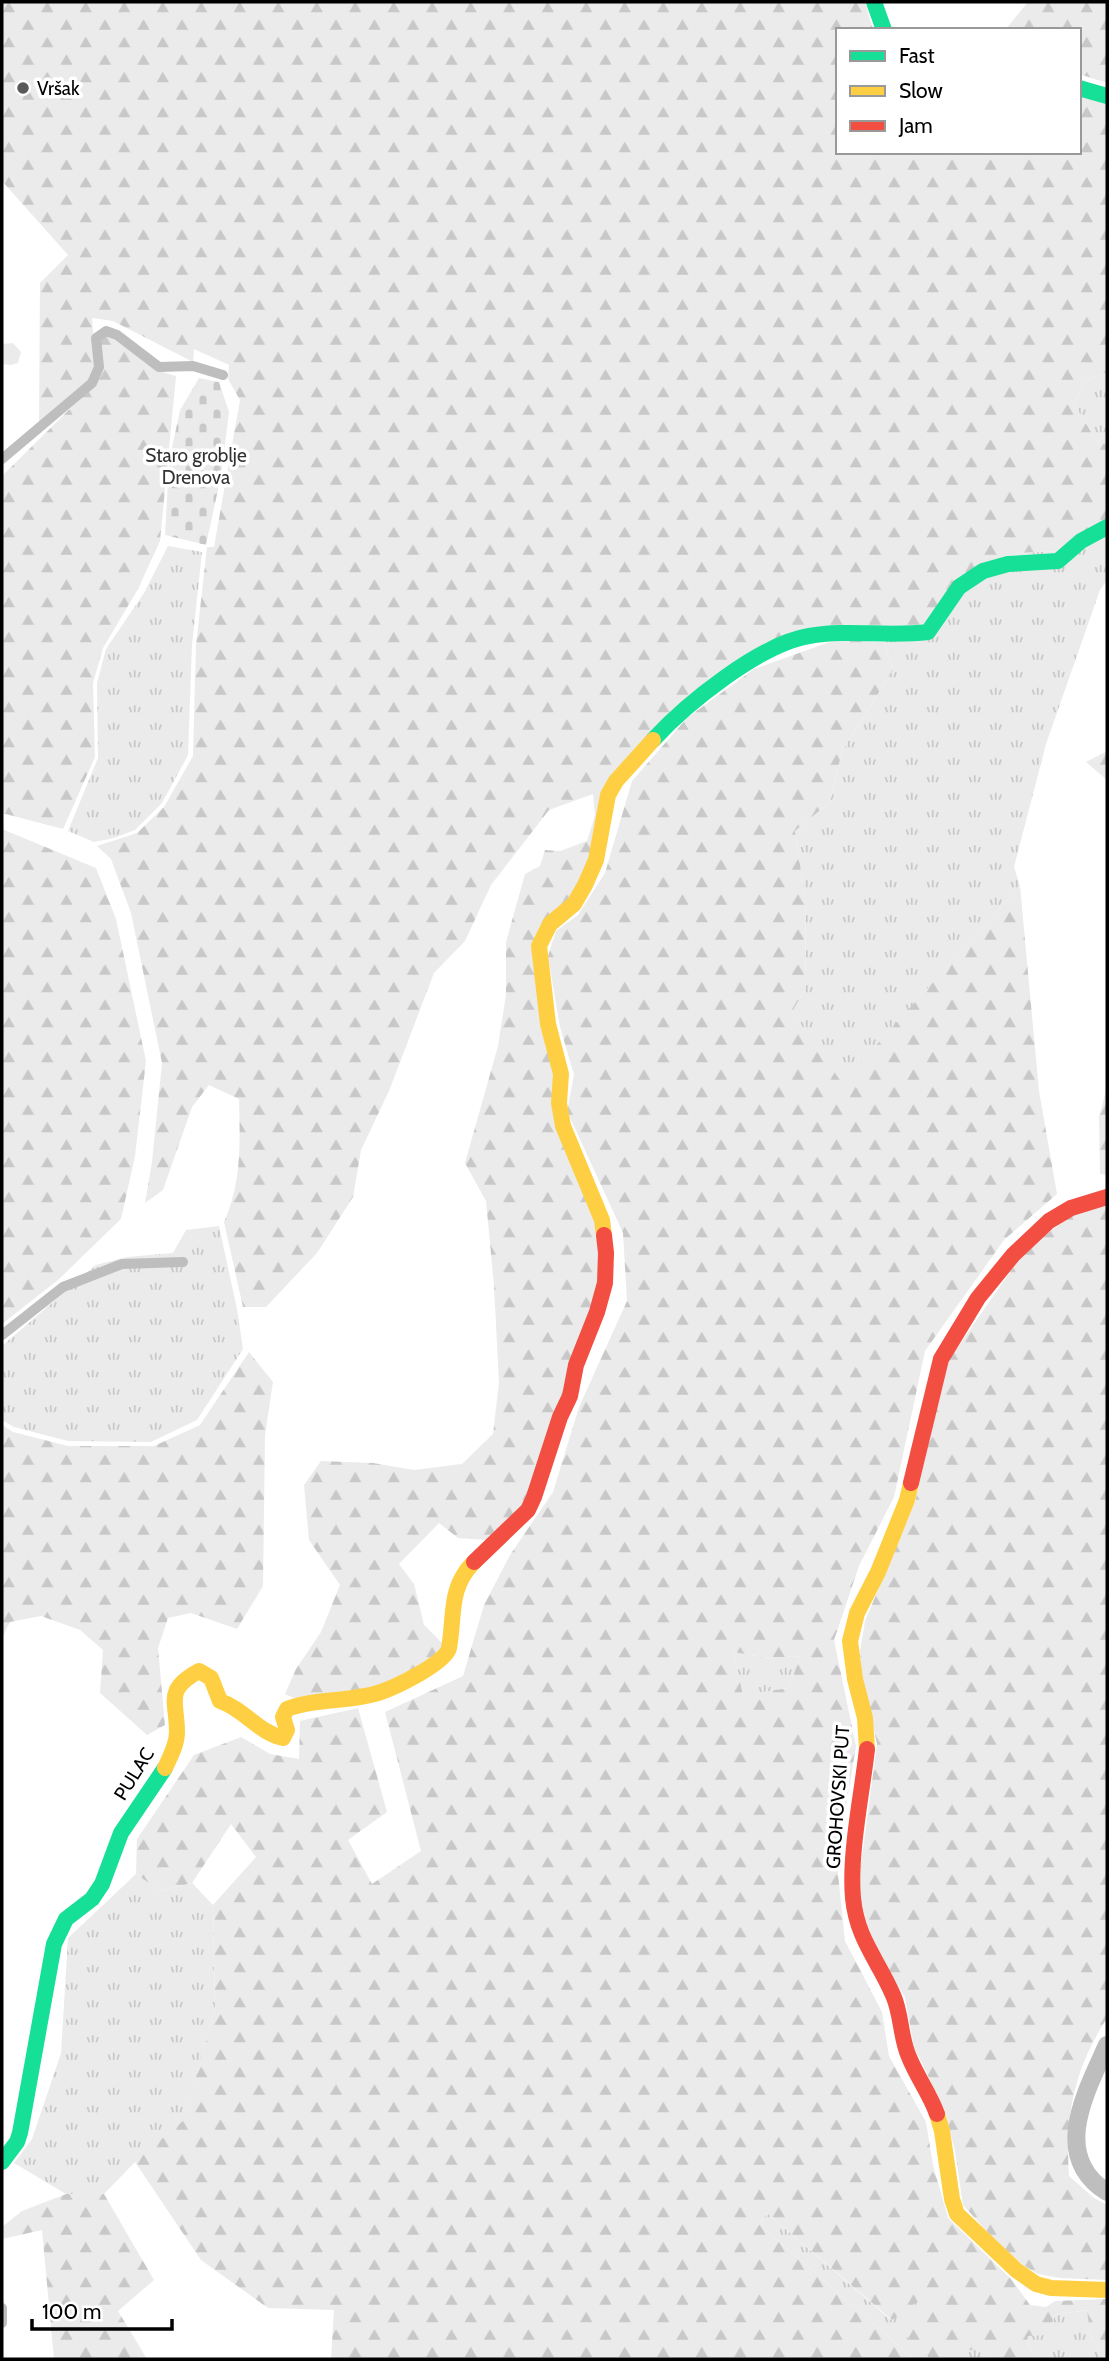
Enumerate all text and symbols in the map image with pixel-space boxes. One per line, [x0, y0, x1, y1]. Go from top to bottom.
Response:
legend [836, 28, 1081, 154]
text: Fast [899, 43, 935, 68]
place label: Vršak [37, 77, 80, 100]
text: Slow [899, 78, 943, 103]
marker: Vršak [15, 80, 31, 96]
text: Jam [898, 113, 933, 138]
park label: Staro groblje Drenova [145, 444, 247, 489]
street label: GROHOVSKI PUT [822, 1724, 854, 1870]
street label: PULAC [109, 1743, 159, 1804]
scale bar [32, 2288, 172, 2332]
text: 100 m [42, 2299, 101, 2324]

